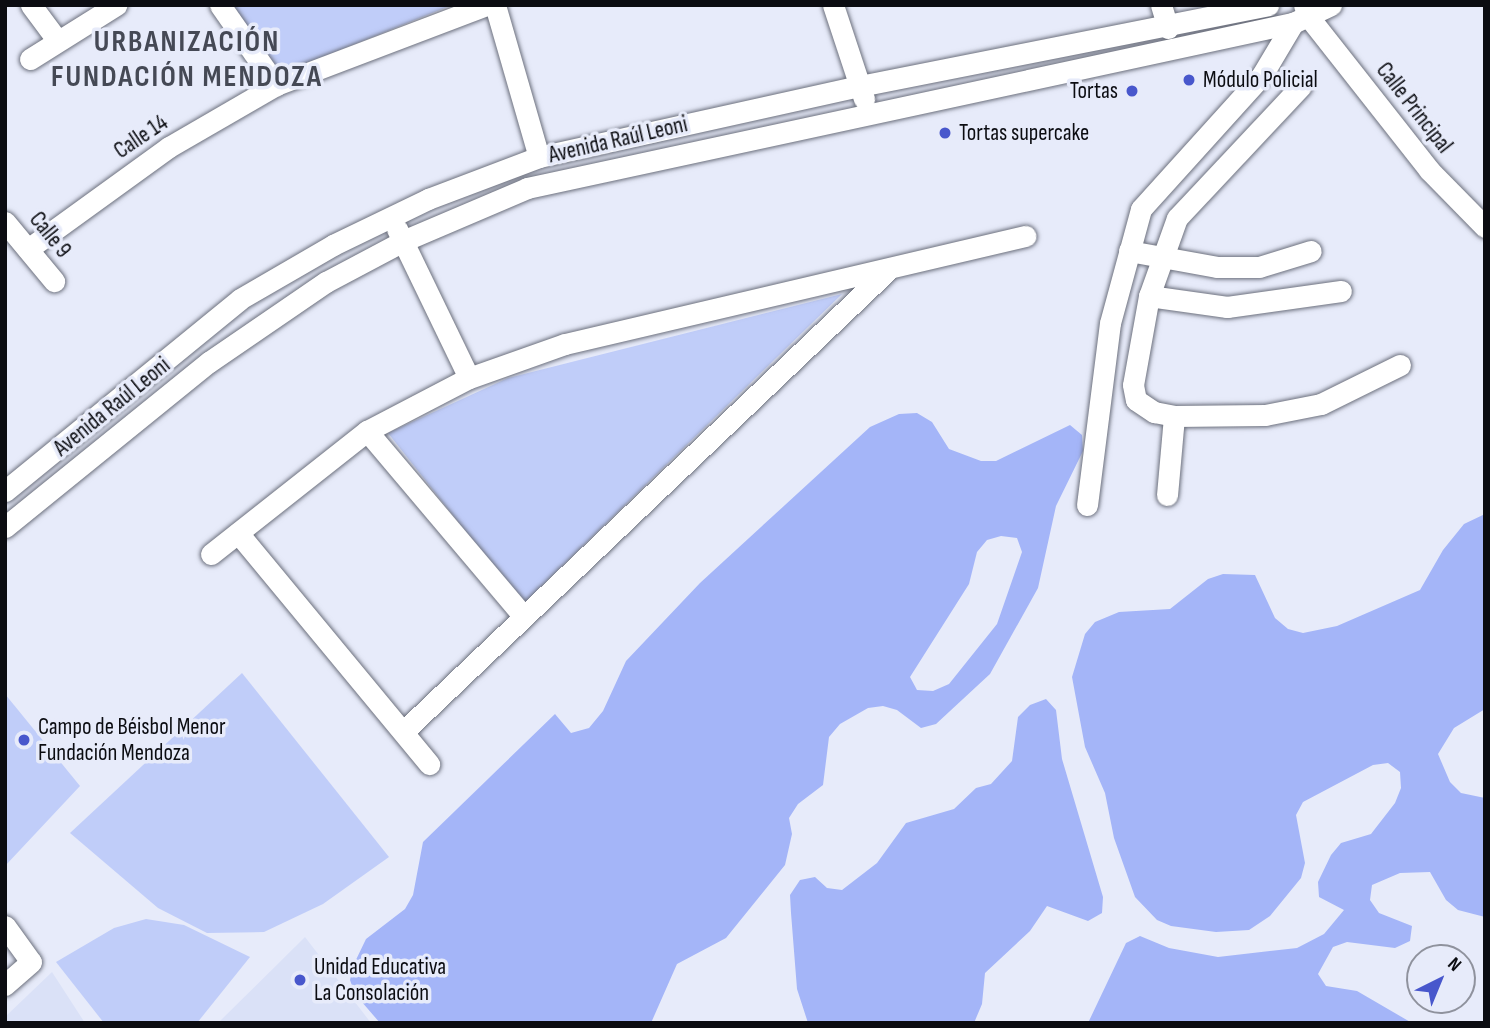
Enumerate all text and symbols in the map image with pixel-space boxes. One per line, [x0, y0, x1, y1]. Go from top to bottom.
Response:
district label: URBANIZACIÓN FUNDACIÓN MENDOZA [53, 24, 321, 94]
street label: Calle Principal [1370, 57, 1458, 159]
place label: Módulo Policial [1203, 66, 1318, 94]
marker: Módulo Policial [1181, 72, 1197, 88]
place label: Tortas [1070, 77, 1118, 105]
marker: Tortas [1124, 83, 1140, 99]
street label: Calle 14 [109, 109, 173, 165]
street label: Avenida Raúl Leoni [546, 111, 690, 169]
place label: Tortas supercake [959, 119, 1089, 147]
marker: Tortas supercake [937, 125, 953, 141]
street label: Calle 9 [23, 206, 77, 264]
street label: Avenida Raúl Leoni [48, 352, 176, 462]
place label: Campo de Béisbol Menor Fundación Mendoza [38, 713, 226, 767]
marker: Campo de Béisbol Menor Fundación Mendoza [16, 732, 32, 748]
north arrow [1406, 944, 1476, 1014]
place label: Unidad Educativa La Consolación [314, 953, 446, 1007]
text: N [1443, 953, 1466, 977]
marker: Unidad Educativa La Consolación [292, 972, 308, 988]

